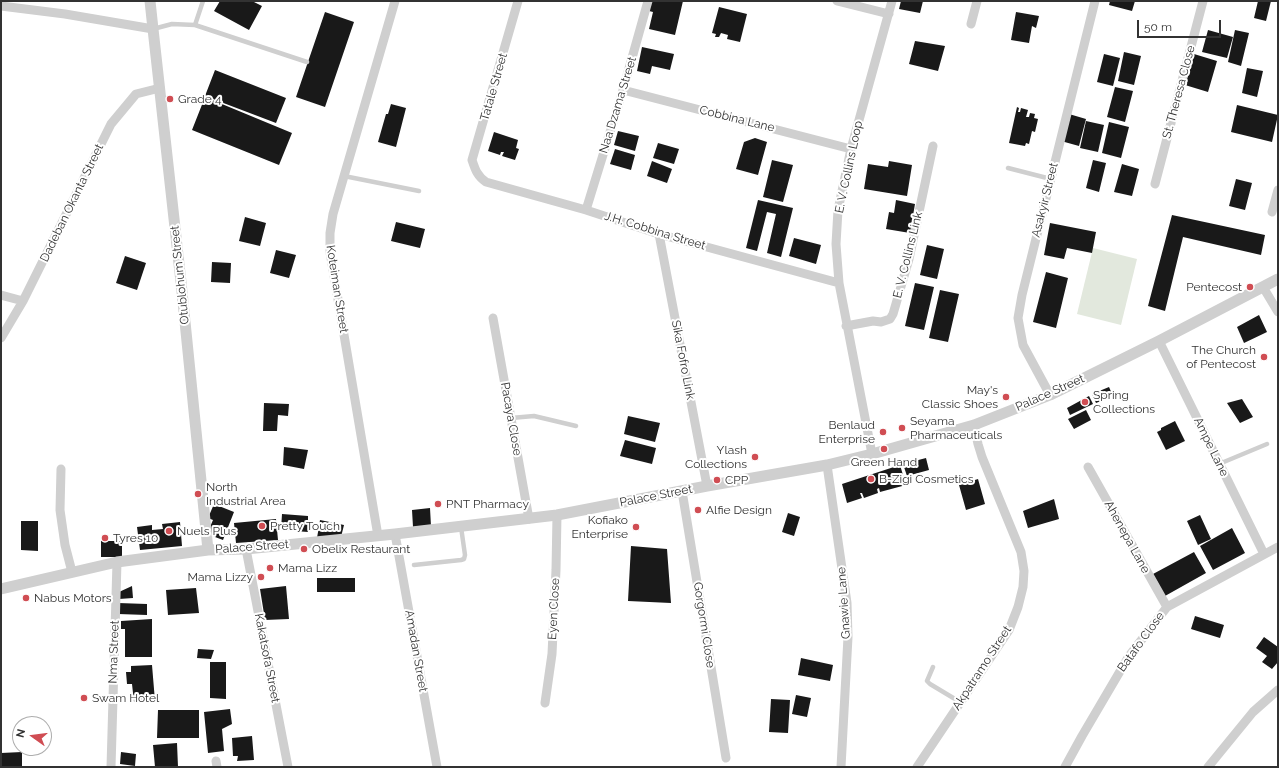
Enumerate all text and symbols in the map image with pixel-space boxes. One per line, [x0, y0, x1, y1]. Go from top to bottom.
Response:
scale bar [1139, 12, 1223, 38]
text: 50 m [1144, 20, 1172, 34]
street label: St. Theresa Close [1160, 44, 1198, 140]
street label: Tatale Street [477, 51, 511, 123]
street label: Naa Dzama Street [596, 55, 640, 155]
place label: Grade 4 [178, 92, 221, 106]
marker: Grade 4 [165, 94, 175, 104]
street label: Cobbina Lane [698, 103, 776, 135]
street label: E. V. Collins Loop [832, 119, 866, 215]
street label: Dadeban Okanta Street [37, 142, 107, 264]
street label: Asakyir Street [1029, 161, 1061, 239]
street label: J.H. Cobbina Street [603, 209, 707, 253]
street label: E. V. Collins Link [890, 210, 926, 300]
street label: Otublohum Street [168, 225, 192, 325]
street label: Koteiman Street [323, 244, 351, 334]
place label: Pentecost [1186, 280, 1242, 294]
marker: Pentecost [1245, 282, 1255, 292]
street label: Sika Fofro Link [668, 319, 698, 401]
place label: The Church of Pentecost [1186, 343, 1256, 371]
marker: The Church of Pentecost [1259, 352, 1269, 362]
street label: Palace Street [1013, 371, 1087, 415]
street label: Pacaya Close [497, 381, 525, 457]
place label: May's Classic Shoes [922, 383, 998, 411]
place label: Spring Collections [1093, 388, 1155, 416]
marker: May's Classic Shoes [1001, 392, 1011, 402]
marker: Spring Collections [1080, 397, 1090, 407]
place label: Seyama Pharmaceuticals [910, 414, 1002, 442]
street label: Ampe Lane [1190, 415, 1232, 479]
place label: Benlaud Enterprise [819, 418, 875, 446]
marker: Seyama Pharmaceuticals [897, 423, 907, 433]
marker: Benlaud Enterprise [878, 427, 888, 437]
place label: Ylash Collections [685, 443, 747, 471]
marker: Green Hand [879, 444, 889, 454]
marker: Ylash Collections [750, 452, 760, 462]
place label: Green Hand [851, 455, 917, 469]
place label: B-Zigi Cosmetics [879, 472, 973, 486]
place label: CPP [725, 473, 748, 487]
marker: B-Zigi Cosmetics [866, 474, 876, 484]
marker: CPP [712, 475, 722, 485]
place label: North Industrial Area [206, 480, 286, 508]
street label: Palace Street [618, 482, 694, 510]
marker: North Industrial Area [193, 489, 203, 499]
place label: PNT Pharmacy [446, 497, 529, 511]
street label: Ahenepa Lane [1101, 498, 1153, 576]
marker: PNT Pharmacy [433, 499, 443, 509]
place label: Alfie Design [706, 503, 772, 517]
marker: Alfie Design [693, 505, 703, 515]
place label: Kofiako Enterprise [572, 513, 628, 541]
place label: Pretty Touch [270, 519, 340, 533]
marker: Pretty Touch [257, 521, 267, 531]
marker: Kofiako Enterprise [631, 522, 641, 532]
place label: Nuels Plus [177, 524, 236, 538]
marker: Nuels Plus [164, 526, 174, 536]
place label: Tyres 10 [113, 531, 158, 545]
marker: Tyres 10 [100, 533, 110, 543]
street label: Palace Street [215, 537, 289, 557]
place label: Obelix Restaurant [312, 542, 410, 556]
marker: Obelix Restaurant [299, 544, 309, 554]
place label: Mama Lizz [278, 561, 337, 575]
marker: Mama Lizz [265, 563, 275, 573]
street label: Gnawie Lane [834, 567, 854, 639]
place label: Mama Lizzy [187, 570, 253, 584]
marker: Mama Lizzy [256, 572, 266, 582]
street label: Eyen Close [545, 578, 563, 640]
street label: Gorgormi Close [690, 581, 718, 669]
place label: Nabus Motors [34, 591, 112, 605]
marker: Nabus Motors [21, 593, 31, 603]
street label: Amadan Street [402, 609, 430, 693]
street label: Batafo Close [1114, 609, 1168, 675]
street label: Kakatsofa Street [251, 612, 283, 704]
street label: Nma Street [106, 620, 122, 684]
street label: Akpatramo Street [949, 623, 1015, 713]
place label: Swam Hotel [92, 691, 159, 705]
marker: Swam Hotel [79, 693, 89, 703]
north arrow [12, 716, 52, 756]
text: N [14, 728, 28, 739]

